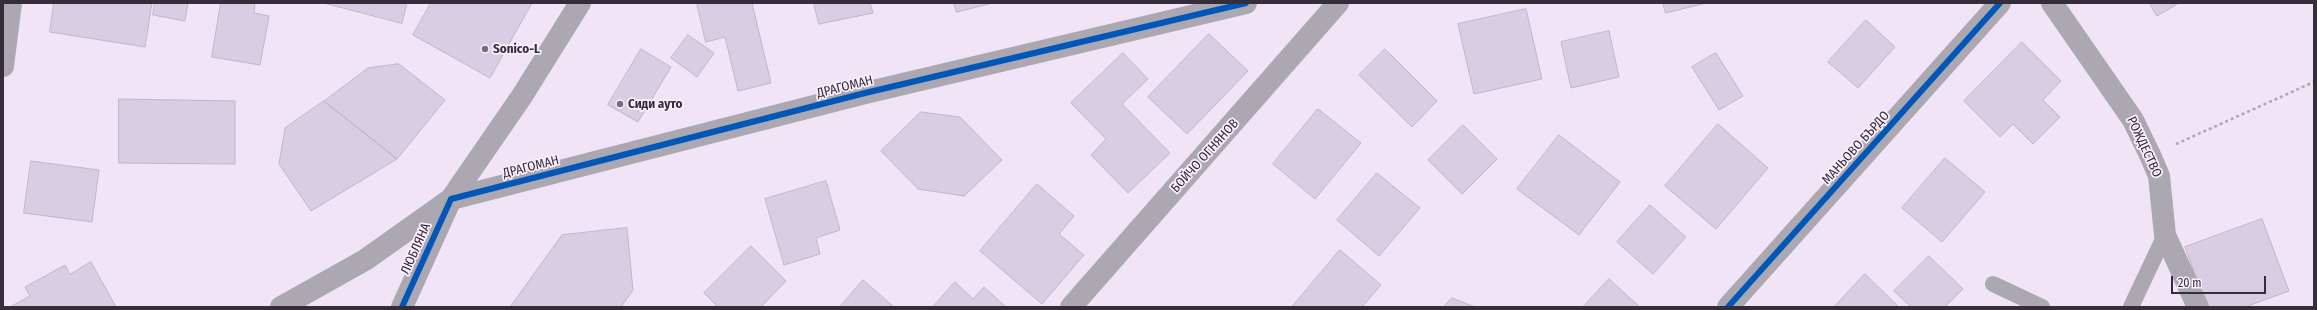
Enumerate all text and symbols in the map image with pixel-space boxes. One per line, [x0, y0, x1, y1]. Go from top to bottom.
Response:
place label: Sonico-L [493, 41, 540, 57]
marker: Sonico-L [480, 44, 490, 54]
street label: ДРАГОМАН [815, 72, 875, 102]
place label: Сиди ауто [628, 96, 683, 112]
marker: Сиди ауто [615, 99, 625, 109]
street label: МАНЬОВО БЪРДО [1819, 108, 1893, 188]
street label: РОЖДЕСТВО [2123, 114, 2165, 180]
street label: БОЙЧО ОГНЯНОВ [1168, 116, 1242, 196]
street label: ДРАГОМАН [501, 152, 561, 182]
street label: ЛЮБЛЯНА [398, 221, 434, 277]
scale bar [2173, 268, 2268, 294]
text: 20 m [2178, 276, 2202, 290]

